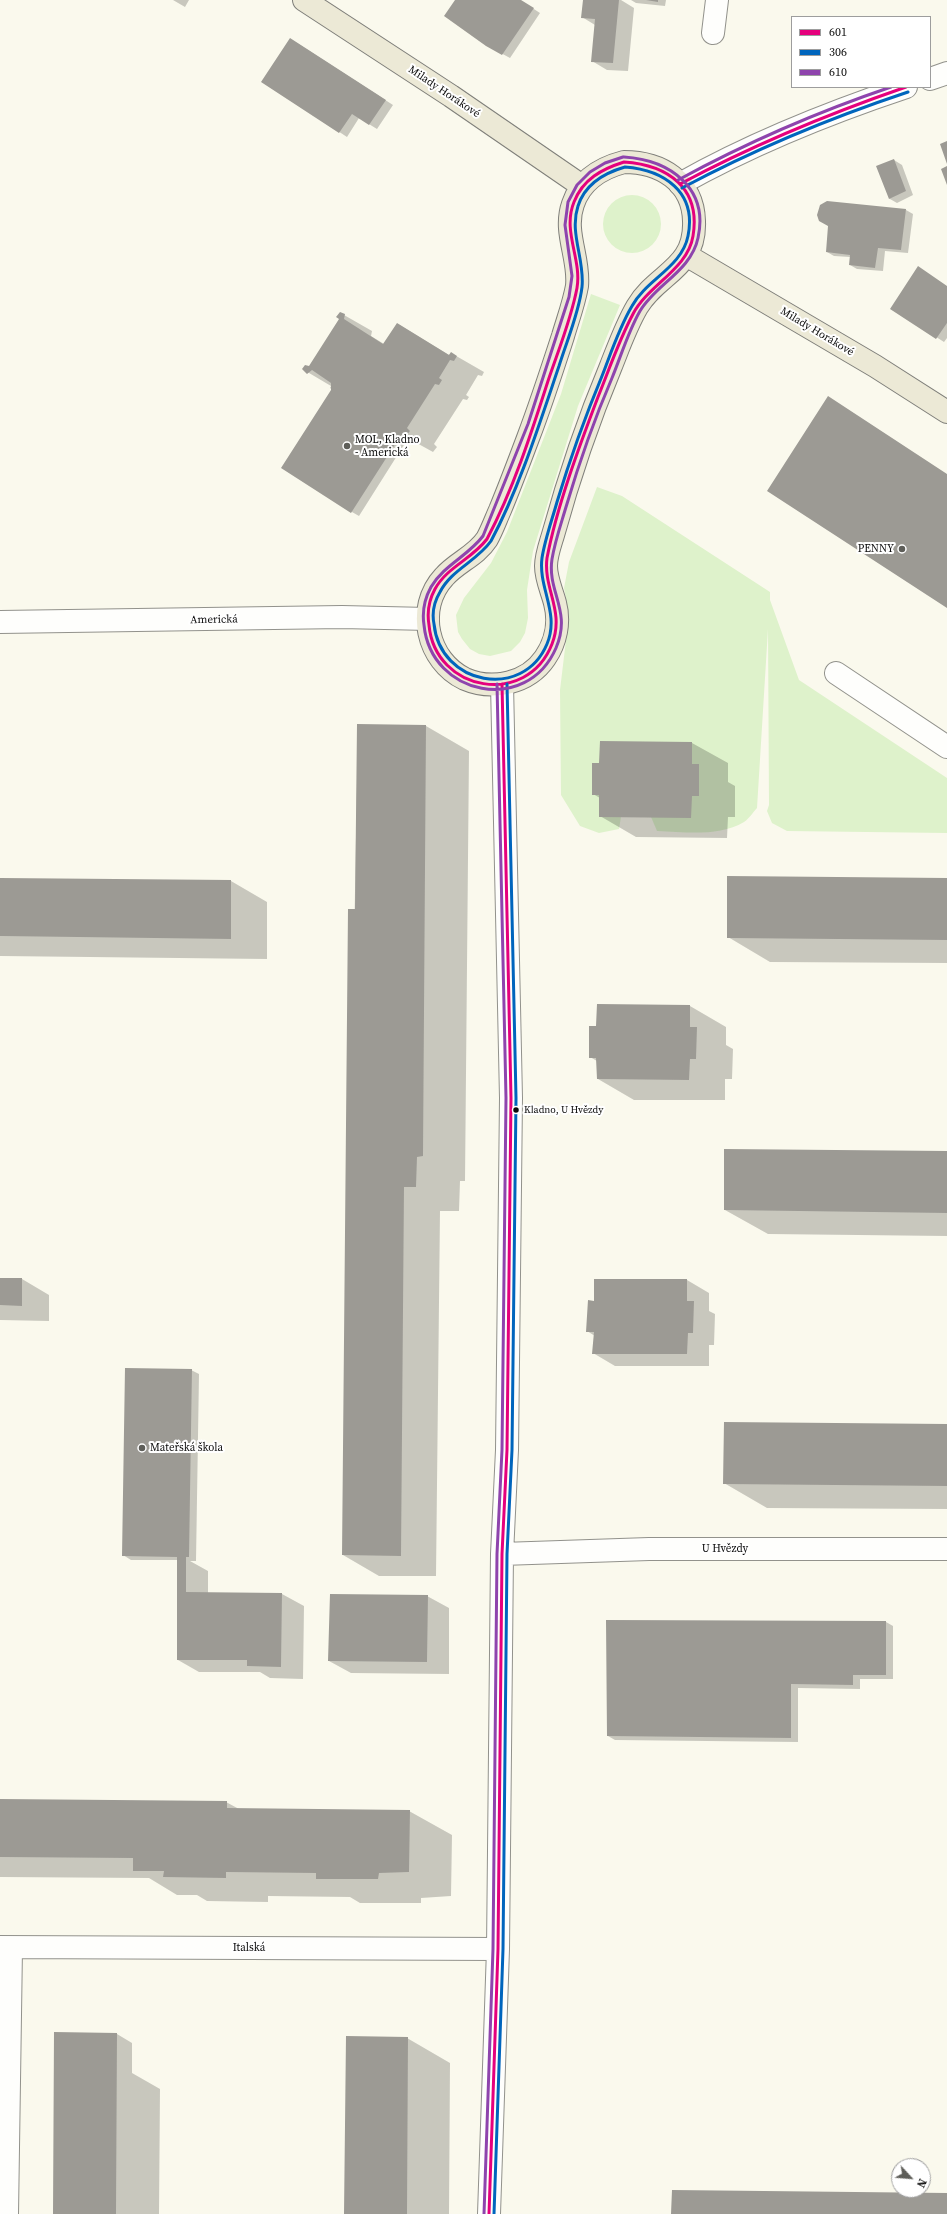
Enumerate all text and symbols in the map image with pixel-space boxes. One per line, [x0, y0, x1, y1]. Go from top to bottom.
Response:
legend [791, 16, 931, 88]
text: 601 [829, 24, 847, 40]
text: 306 [829, 44, 847, 60]
street label: Milady Horákové [406, 63, 482, 121]
text: 610 [829, 64, 847, 80]
street label: Milady Horákové [778, 305, 856, 359]
place label: MOL, Kladno - Americká [355, 433, 420, 459]
marker: MOL, Kladno - Americká [342, 441, 352, 451]
place label: PENNY [858, 542, 894, 556]
marker: PENNY [897, 544, 907, 554]
street label: Americká [190, 613, 238, 627]
place label: Kladno, U Hvězdy [524, 1104, 603, 1116]
marker: Kladno, U Hvězdy [511, 1105, 521, 1115]
place label: Mateřská škola [150, 1441, 223, 1455]
marker: Mateřská škola [137, 1443, 147, 1453]
street label: U Hvězdy [702, 1542, 748, 1556]
street label: Italská [233, 1941, 265, 1955]
north arrow [891, 2158, 931, 2198]
text: N [913, 2176, 930, 2190]

